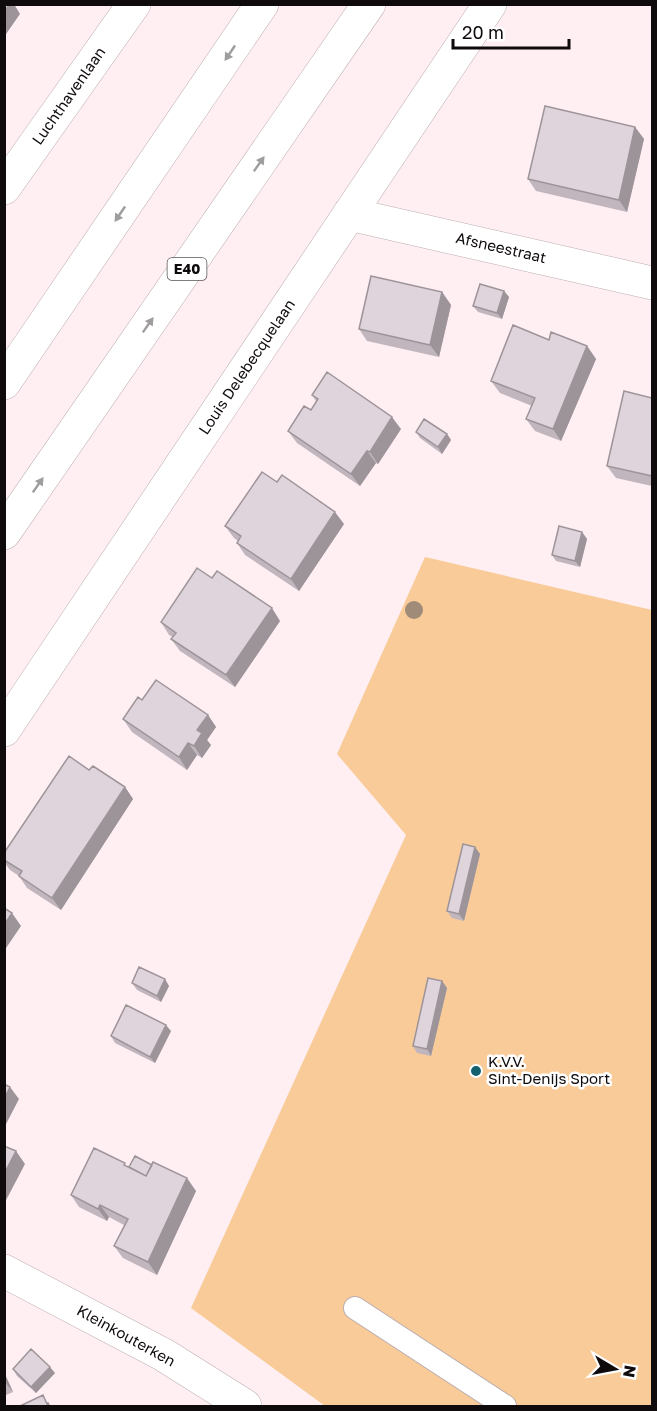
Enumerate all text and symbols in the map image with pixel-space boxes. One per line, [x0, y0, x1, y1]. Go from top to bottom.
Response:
scale bar [453, 12, 568, 50]
text: 20 m [462, 21, 504, 43]
street label: Luchthavenlaan [28, 43, 109, 148]
one-way arrow [224, 45, 235, 61]
one-way arrow [253, 156, 264, 172]
one-way arrow [115, 206, 126, 222]
street label: Afsneestraat [454, 228, 548, 266]
road number: E40 [168, 258, 207, 280]
street label: Louis Delebecquelaan [194, 296, 298, 437]
one-way arrow [142, 317, 154, 333]
one-way arrow [32, 478, 44, 494]
place label: K.V.V. Sint-Denijs Sport [488, 1052, 610, 1087]
marker: K.V.V. Sint-Denijs Sport [469, 1064, 483, 1078]
street label: Kleinkouterken [74, 1301, 179, 1370]
north arrow [585, 1339, 645, 1399]
text: N [619, 1364, 641, 1379]

